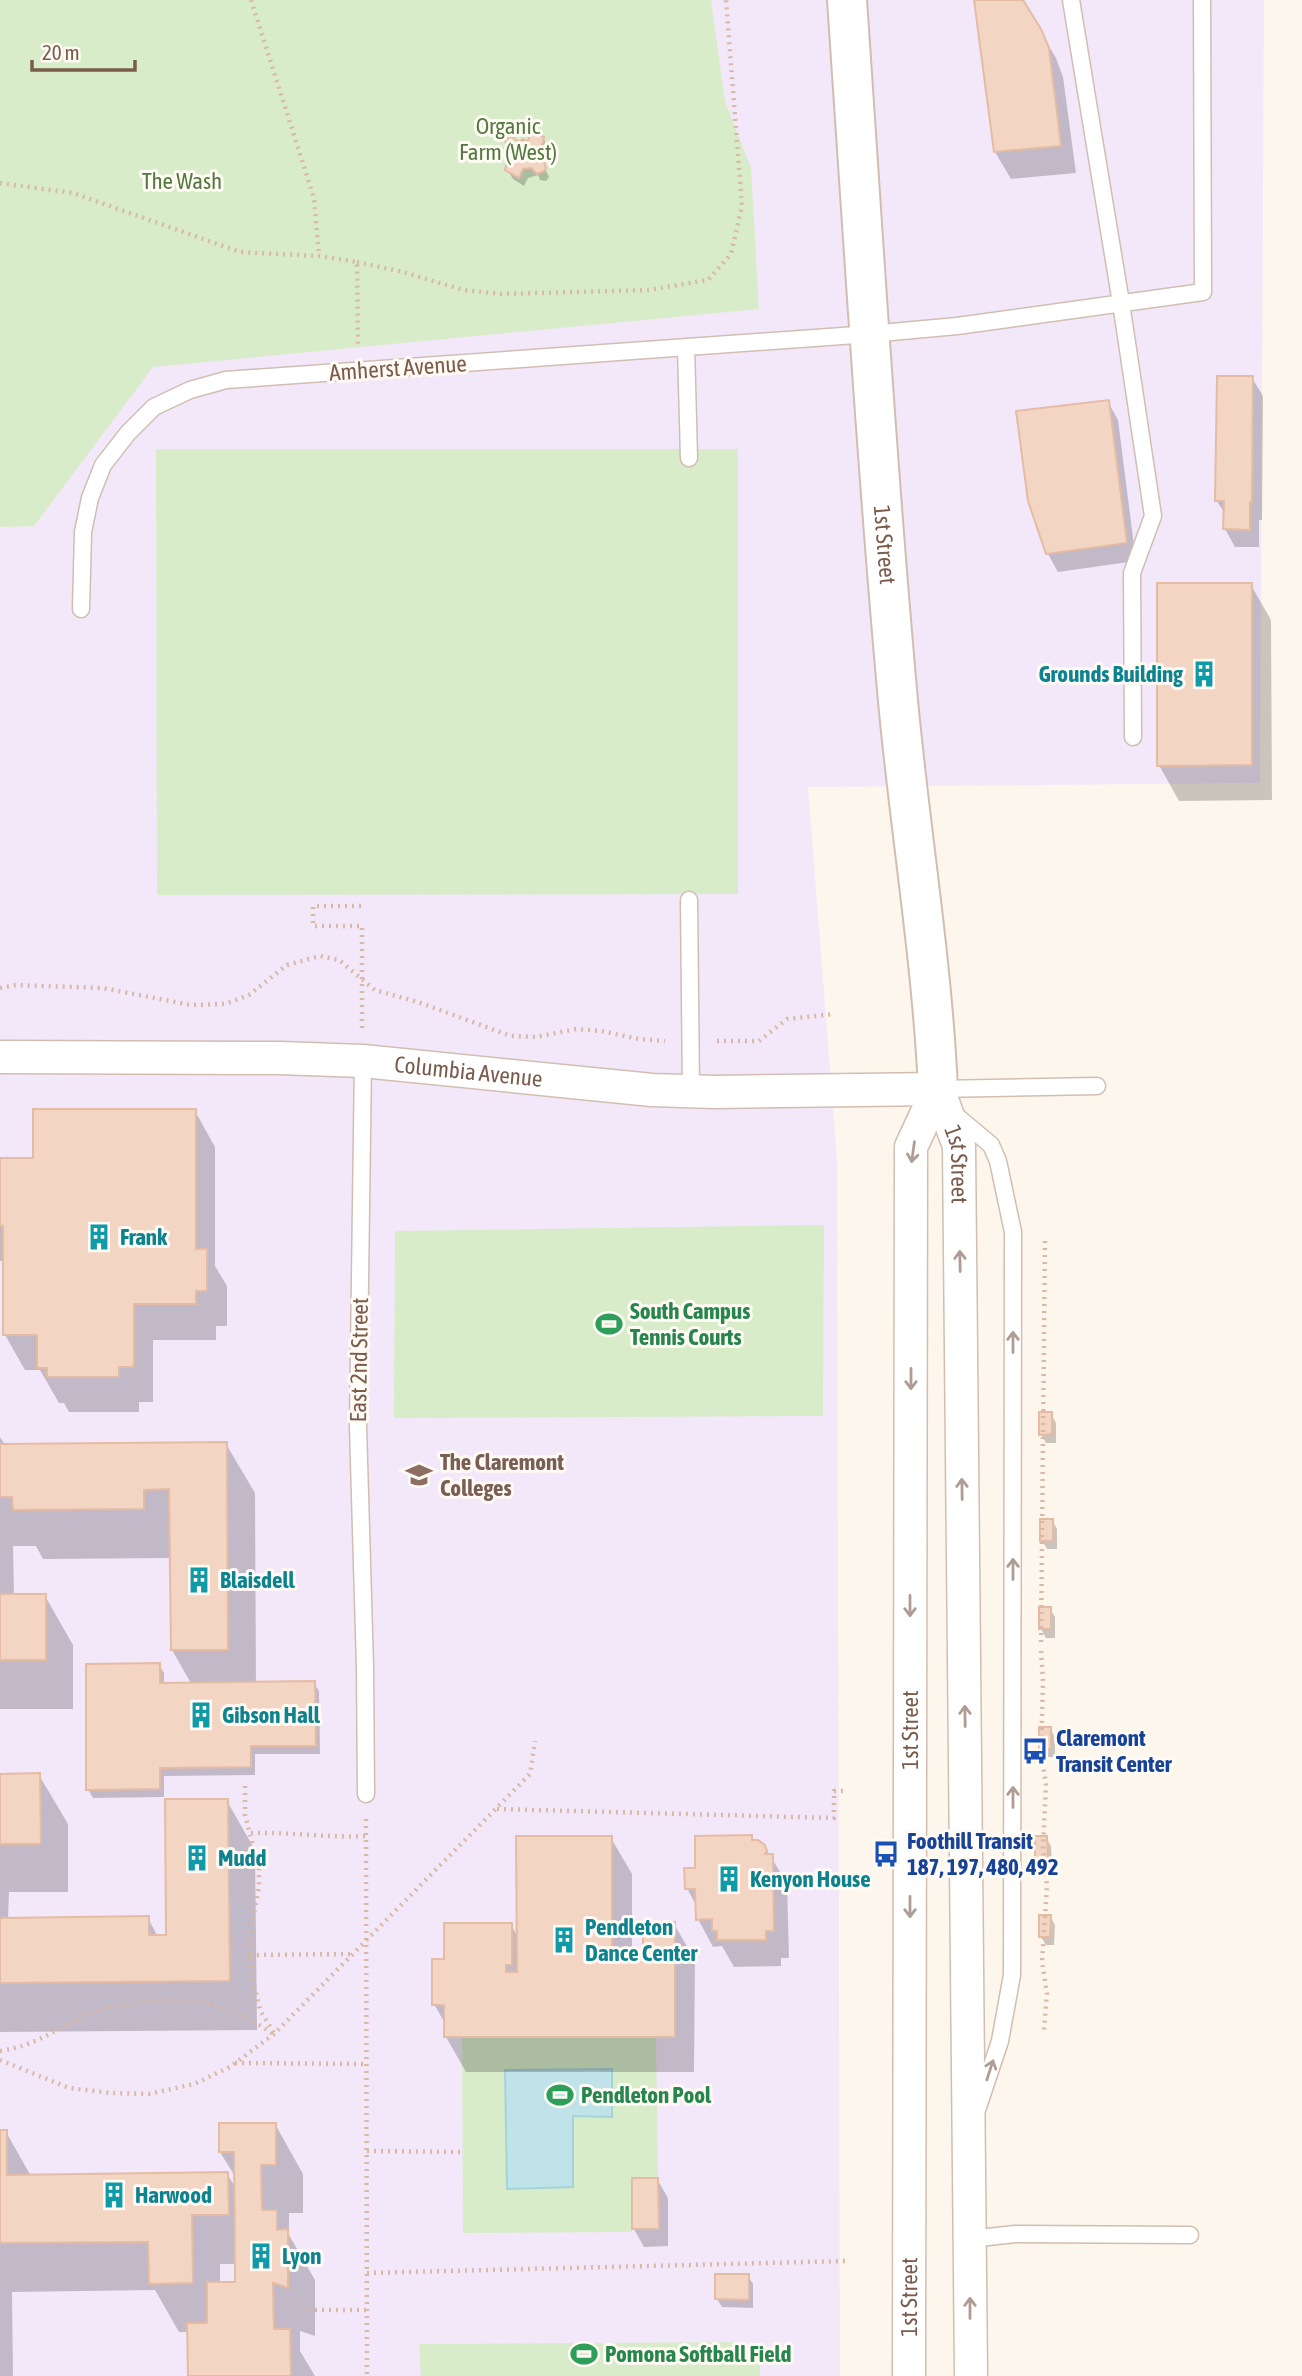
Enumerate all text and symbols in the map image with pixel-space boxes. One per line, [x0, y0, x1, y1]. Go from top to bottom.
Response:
scale bar [32, 28, 135, 72]
text: 20 m [42, 40, 80, 64]
park label: Organic Farm (West) [459, 113, 557, 165]
park label: The Wash [142, 168, 222, 194]
street label: Amherst Avenue [328, 350, 468, 386]
street label: 1st Street [869, 504, 901, 585]
building icon: Grounds Building [1189, 659, 1219, 689]
place label: Grounds Building [1038, 661, 1183, 687]
street label: Columbia Avenue [393, 1051, 544, 1092]
street label: 1st Street [939, 1121, 973, 1204]
one-way arrow [906, 1140, 919, 1162]
building icon: Frank [84, 1222, 114, 1252]
place label: Frank [120, 1224, 168, 1250]
one-way arrow [953, 1250, 967, 1273]
street label: East 2nd Street [345, 1297, 373, 1423]
place label: South Campus Tennis Courts [630, 1298, 750, 1350]
sports icon: South Campus Tennis Courts [594, 1309, 624, 1339]
one-way arrow [1006, 1330, 1020, 1353]
one-way arrow [904, 1367, 918, 1390]
place label: The Claremont Colleges [440, 1449, 564, 1501]
school or university icon: The Claremont Colleges [404, 1460, 434, 1490]
one-way arrow [955, 1477, 969, 1500]
one-way arrow [1006, 1558, 1020, 1581]
building icon: Blaisdell [184, 1565, 214, 1595]
place label: Blaisdell [220, 1567, 296, 1593]
one-way arrow [903, 1594, 917, 1617]
street label: 1st Street [897, 1690, 923, 1770]
building icon: Gibson Hall [186, 1700, 216, 1730]
place label: Gibson Hall [222, 1702, 321, 1728]
one-way arrow [958, 1705, 971, 1728]
place label: Claremont Transit Center [1056, 1725, 1173, 1777]
bus stop icon: Claremont Transit Center [1020, 1736, 1050, 1766]
one-way arrow [1006, 1785, 1020, 1808]
place label: Foothill Transit 187, 197, 480, 492 [907, 1828, 1058, 1880]
bus stop icon: Foothill Transit 187, 197, 480, 492 [871, 1839, 901, 1869]
building icon: Mudd [182, 1843, 212, 1873]
place label: Mudd [218, 1845, 266, 1871]
building icon: Kenyon House [714, 1864, 744, 1894]
place label: Kenyon House [750, 1866, 871, 1892]
one-way arrow [903, 1895, 917, 1918]
place label: Pendleton Dance Center [585, 1914, 699, 1966]
building icon: Pendleton Dance Center [549, 1925, 579, 1955]
one-way arrow [985, 2060, 997, 2082]
sports icon: Pendleton Pool [545, 2080, 575, 2110]
place label: Pendleton Pool [581, 2082, 712, 2108]
building icon: Harwood [99, 2180, 129, 2210]
place label: Harwood [135, 2182, 212, 2208]
building icon: Lyon [246, 2241, 276, 2271]
place label: Lyon [282, 2243, 321, 2269]
street label: 1st Street [896, 2257, 922, 2337]
one-way arrow [963, 2297, 977, 2320]
sports icon: Pomona Softball Field [569, 2339, 599, 2369]
place label: Pomona Softball Field [605, 2341, 791, 2367]

